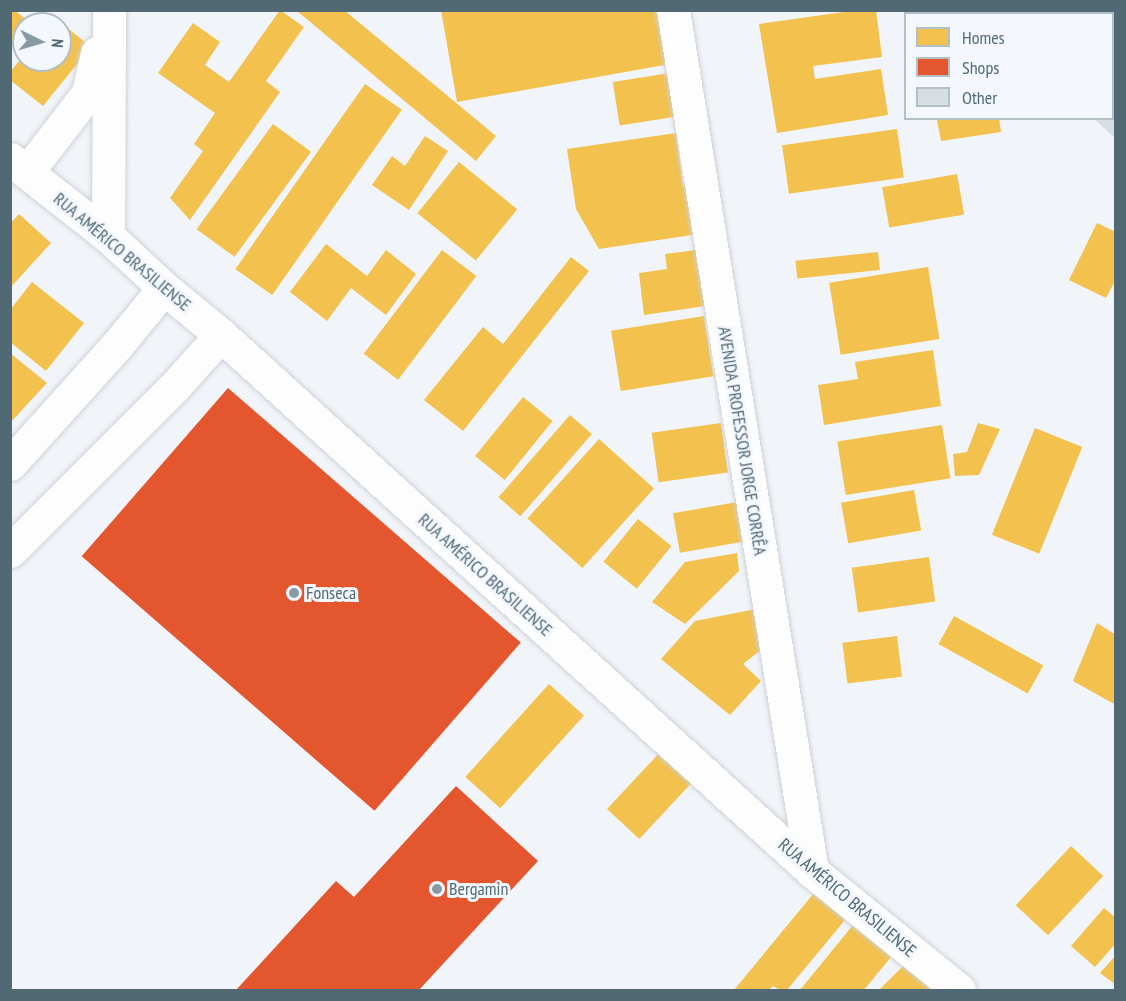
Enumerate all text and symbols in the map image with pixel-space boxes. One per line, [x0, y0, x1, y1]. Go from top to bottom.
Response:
north arrow [12, 12, 72, 72]
legend [904, 12, 1114, 120]
text: Homes [962, 26, 1005, 49]
text: N [48, 38, 68, 49]
text: Shops [962, 56, 999, 79]
text: Other [962, 86, 997, 109]
street label: RUA AMÉRICO BRASILIENSE [48, 188, 196, 316]
street label: AVENIDA PROFESSOR JORGE CORRÊA [713, 325, 771, 557]
street label: RUA AMÉRICO BRASILIENSE [413, 509, 557, 641]
place label: Fonseca [306, 582, 356, 604]
marker: Fonseca [287, 586, 301, 600]
street label: RUA AMÉRICO BRASILIENSE [773, 834, 921, 962]
place label: Bergamin [449, 878, 508, 900]
marker: Bergamin [430, 882, 444, 896]

